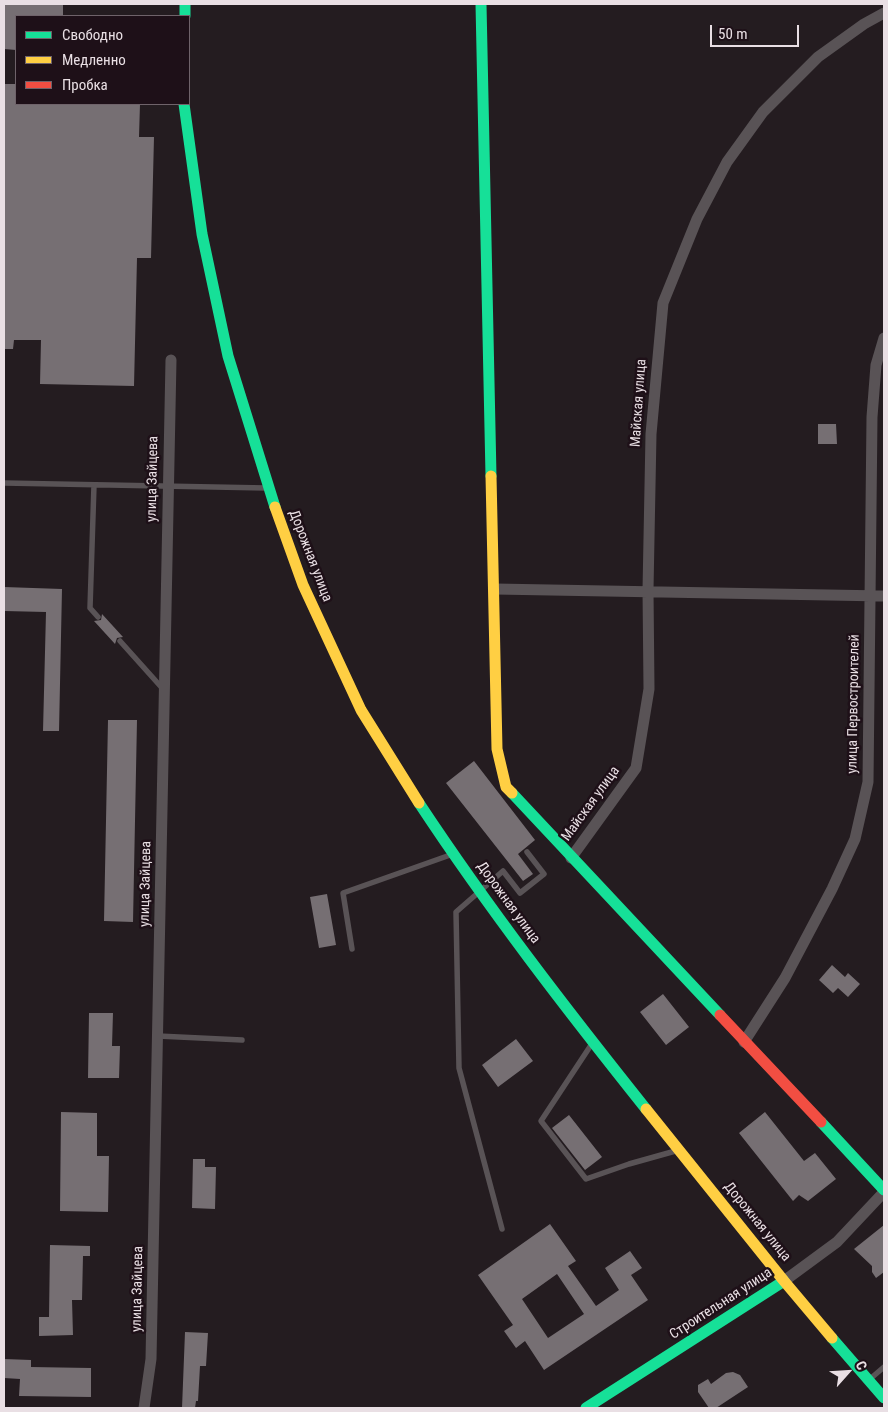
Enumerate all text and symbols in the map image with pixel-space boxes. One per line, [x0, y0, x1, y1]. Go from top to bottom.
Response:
legend [15, 15, 190, 105]
scale bar [713, 15, 802, 47]
text: 50 m [718, 25, 748, 43]
text: Свободно [62, 26, 123, 44]
text: Медленно [62, 51, 126, 69]
text: Пробка [62, 76, 108, 94]
street label: Майская улица [628, 358, 650, 448]
street label: улица Зайцева [144, 436, 162, 522]
street label: Дорожная улица [285, 508, 335, 604]
street label: улица Первостроителей [844, 634, 864, 774]
street label: Майская улица [558, 763, 624, 845]
street label: улица Зайцева [137, 841, 155, 927]
street label: Дорожная улица [473, 859, 543, 947]
street label: Дорожная улица [720, 1179, 794, 1265]
street label: улица Зайцева [129, 1246, 147, 1332]
street label: Строительная улица [667, 1265, 775, 1343]
north arrow [823, 1347, 873, 1397]
text: С [853, 1358, 870, 1373]

